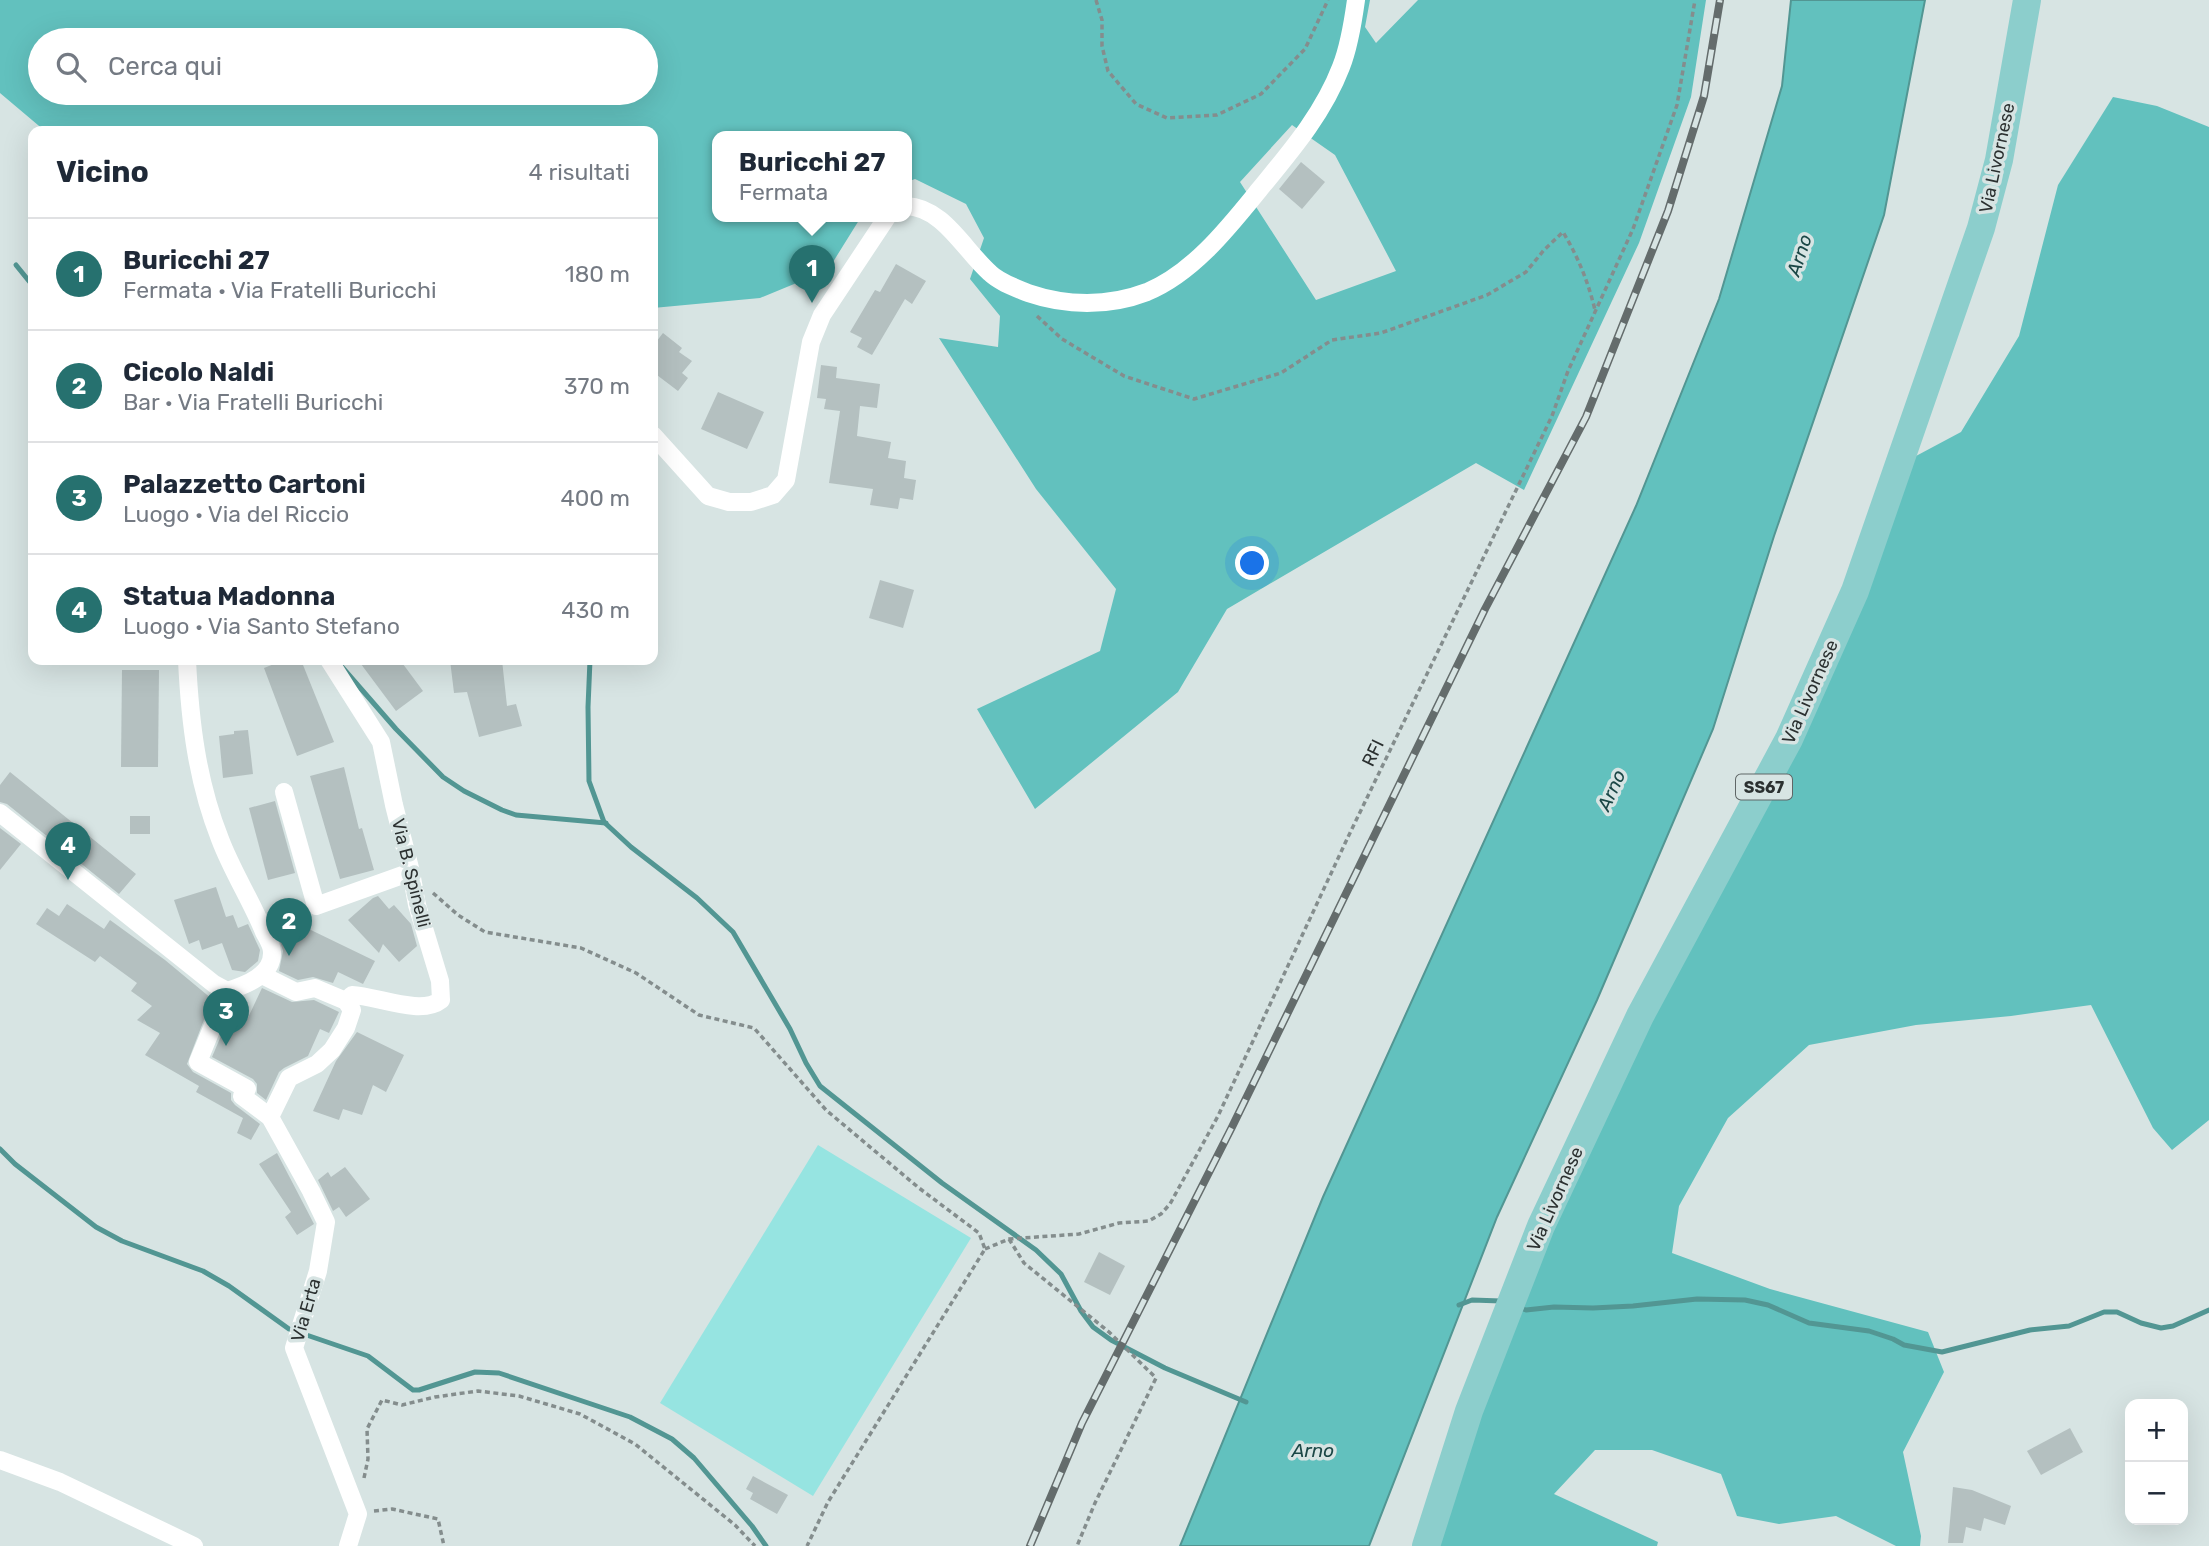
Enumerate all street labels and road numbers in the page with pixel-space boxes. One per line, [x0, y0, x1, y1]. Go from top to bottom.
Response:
street label: Via Livornese [1975, 101, 2019, 215]
street label: Via Livornese [1777, 636, 1843, 748]
street label: RFI [1357, 736, 1389, 770]
road number: SS67 [1736, 774, 1792, 800]
street label: Via B. Spinelli [387, 816, 435, 930]
street label: Via Livornese [1522, 1143, 1588, 1255]
street label: Via Erta [286, 1276, 326, 1344]

